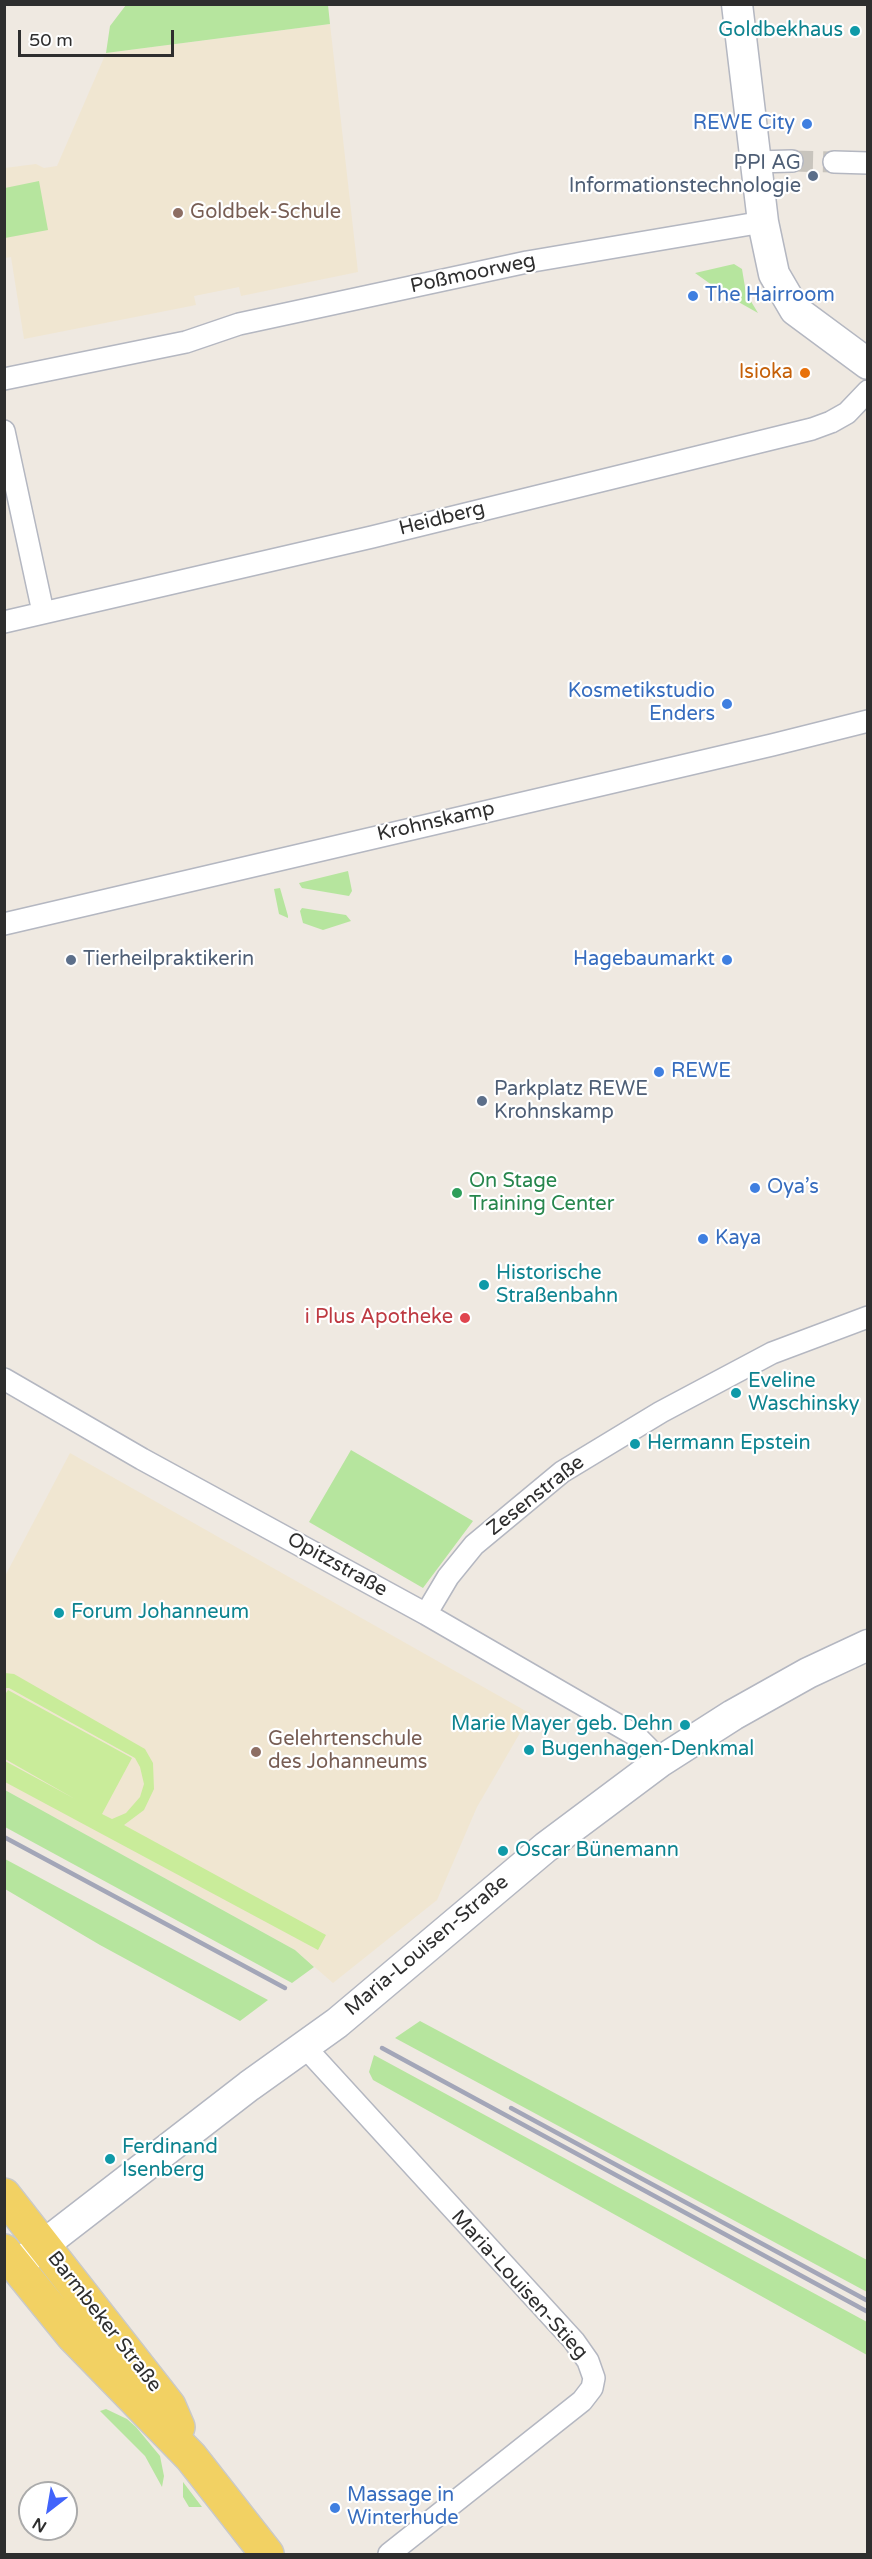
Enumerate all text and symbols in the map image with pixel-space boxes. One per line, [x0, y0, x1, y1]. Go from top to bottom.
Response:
scale bar [21, 18, 177, 56]
place label: Goldbekhaus [718, 19, 843, 43]
marker: Goldbekhaus [848, 24, 862, 38]
text: 50 m [29, 29, 73, 51]
place label: REWE City [693, 112, 795, 136]
marker: REWE City [800, 117, 814, 131]
place label: PPI AG Informationstechnologie [569, 152, 801, 199]
marker: PPI AG Informationstechnologie [806, 169, 820, 183]
place label: Goldbek-Schule [190, 201, 341, 225]
marker: Goldbek-Schule [171, 206, 185, 220]
street label: Poßmoorweg [408, 249, 538, 299]
place label: The Hairroom [705, 284, 835, 308]
marker: The Hairroom [686, 289, 700, 303]
place label: Isioka [739, 361, 793, 385]
marker: Isioka [798, 366, 812, 380]
street label: Heidberg [397, 497, 487, 541]
place label: Kosmetikstudio Enders [568, 680, 715, 727]
marker: Kosmetikstudio Enders [720, 697, 734, 711]
street label: Krohnskamp [375, 797, 497, 847]
place label: Tierheilpraktikerin [83, 948, 254, 972]
place label: Hagebaumarkt [573, 948, 715, 972]
marker: Tierheilpraktikerin [64, 953, 78, 967]
marker: Hagebaumarkt [720, 953, 734, 967]
place label: REWE [671, 1060, 731, 1084]
marker: REWE [652, 1065, 666, 1079]
place label: Parkplatz REWE Krohnskamp [494, 1078, 648, 1125]
marker: Parkplatz REWE Krohnskamp [475, 1094, 489, 1108]
place label: On Stage Training Center [469, 1170, 614, 1217]
place label: Oya’s [767, 1176, 819, 1200]
marker: Oya’s [748, 1181, 762, 1195]
marker: On Stage Training Center [450, 1186, 464, 1200]
place label: Kaya [715, 1227, 761, 1251]
marker: Kaya [696, 1232, 710, 1246]
place label: Historische Straßenbahn [496, 1262, 618, 1309]
marker: Historische Straßenbahn [477, 1278, 491, 1292]
place label: i Plus Apotheke [305, 1306, 453, 1330]
marker: i Plus Apotheke [458, 1311, 472, 1325]
place label: Eveline Waschinsky [748, 1370, 859, 1417]
marker: Eveline Waschinsky [729, 1386, 743, 1400]
place label: Hermann Epstein [647, 1432, 811, 1456]
marker: Hermann Epstein [628, 1437, 642, 1451]
street label: Zesenstraße [483, 1451, 589, 1541]
street label: Opitzstraße [283, 1528, 391, 1602]
place label: Forum Johanneum [71, 1601, 249, 1625]
marker: Forum Johanneum [52, 1606, 66, 1620]
place label: Marie Mayer geb. Dehn [451, 1713, 673, 1737]
marker: Marie Mayer geb. Dehn [678, 1718, 692, 1732]
place label: Gelehrtenschule des Johanneums [268, 1728, 427, 1775]
place label: Bugenhagen-Denkmal [541, 1738, 754, 1762]
marker: Bugenhagen-Denkmal [522, 1743, 536, 1757]
marker: Gelehrtenschule des Johanneums [249, 1745, 263, 1759]
place label: Oscar Bünemann [515, 1839, 679, 1863]
marker: Oscar Bünemann [496, 1844, 510, 1858]
street label: Maria-Louisen-Straße [340, 1871, 514, 2021]
place label: Ferdinand Isenberg [122, 2136, 218, 2183]
marker: Ferdinand Isenberg [103, 2152, 117, 2166]
street label: Maria-Louisen-Stieg [446, 2205, 592, 2365]
street label: Barmbeker Straße [42, 2247, 166, 2397]
north arrow [18, 2481, 78, 2541]
place label: Massage in Winterhude [347, 2484, 459, 2531]
marker: Massage in Winterhude [328, 2501, 342, 2515]
text: N [29, 2513, 50, 2537]

